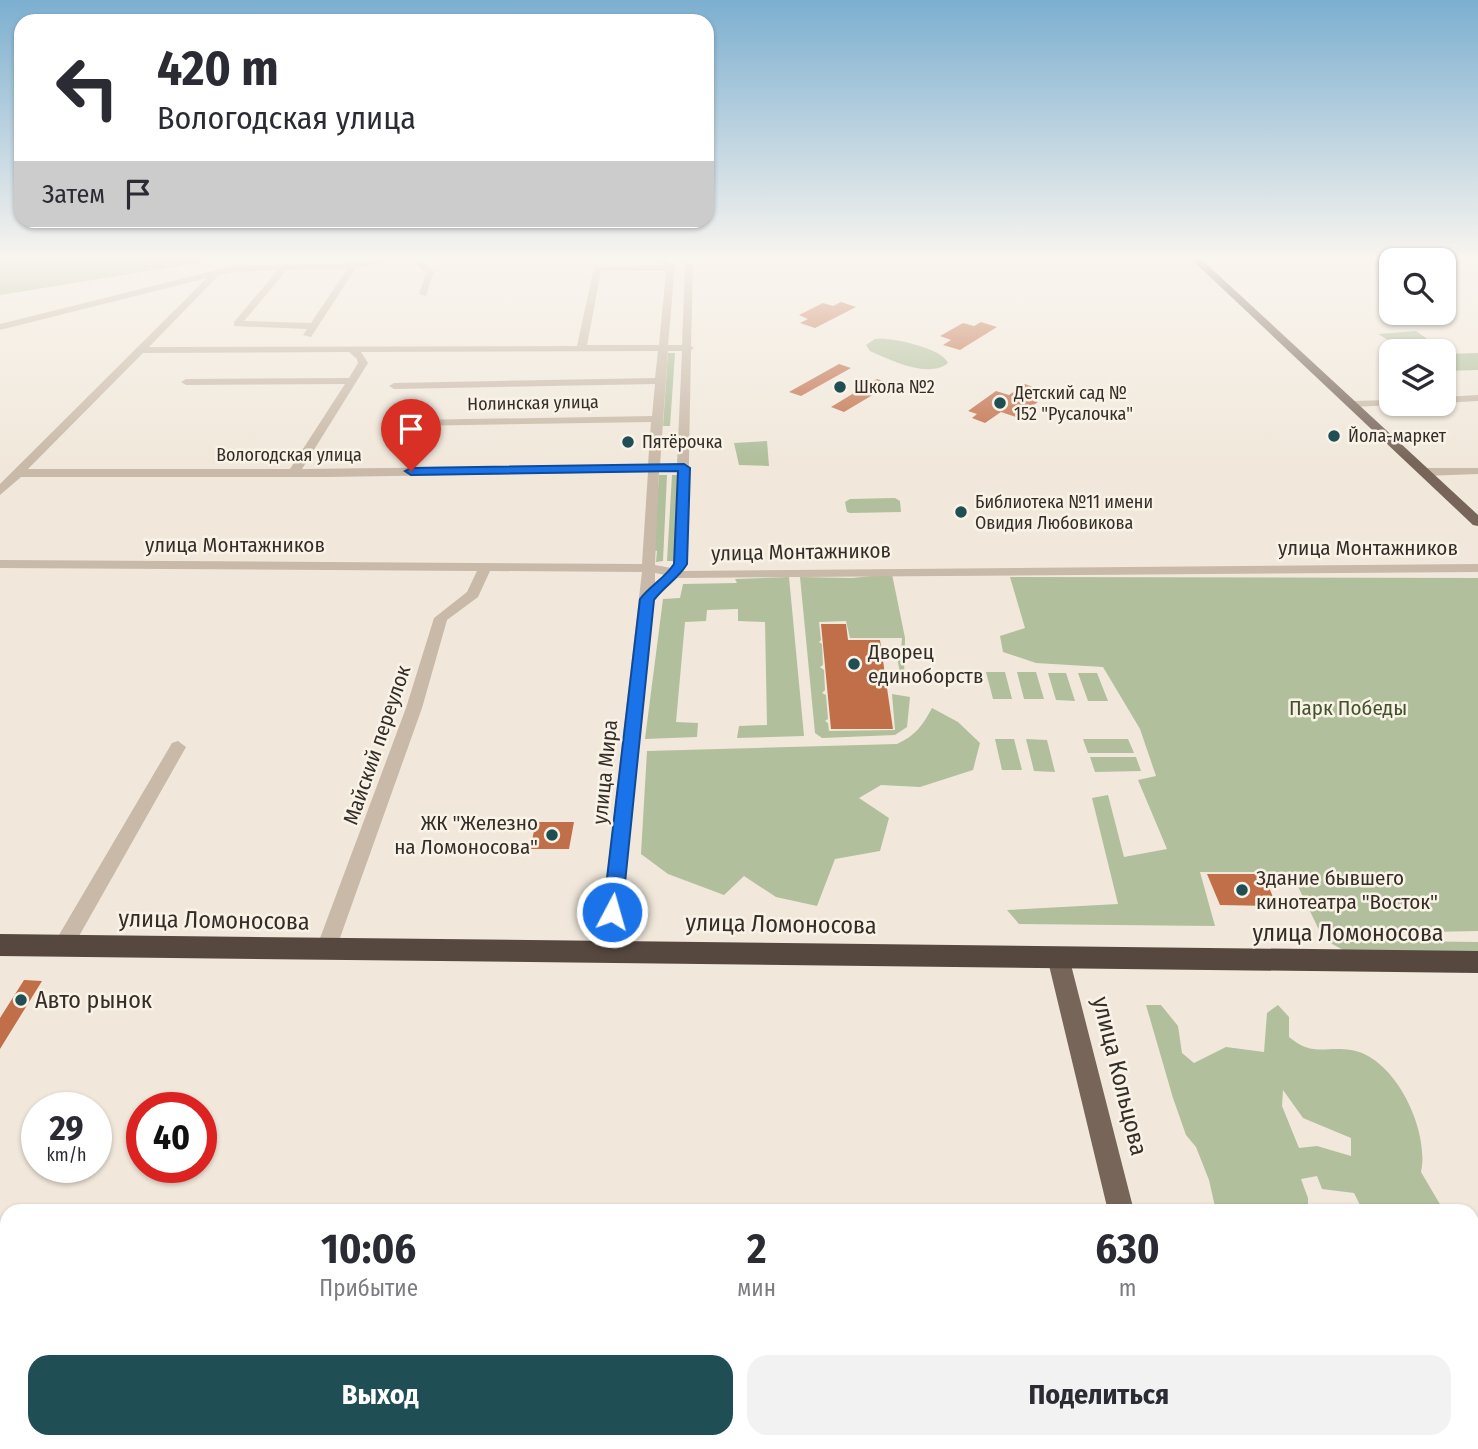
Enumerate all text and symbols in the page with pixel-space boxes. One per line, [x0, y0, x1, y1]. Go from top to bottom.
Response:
text: 420 m [157, 39, 279, 98]
icon: left [42, 42, 133, 133]
text: Вологодская улица [157, 99, 416, 137]
icon: arrive [119, 175, 157, 213]
text: Затем [42, 179, 105, 210]
map controls [1379, 248, 1456, 416]
button: search [1379, 248, 1456, 325]
button: layers [1379, 339, 1456, 416]
place label: Школа №2 [854, 376, 935, 398]
marker: Школа №2 [832, 379, 848, 395]
place label: Детский сад № 152 "Русалочка" [1013, 382, 1133, 425]
street label: Нолинская улица [467, 391, 599, 415]
marker: Детский сад № 152 "Русалочка" [992, 395, 1008, 411]
pin [381, 399, 441, 471]
icon: arrive [392, 410, 430, 448]
place label: Йола-маркет [1348, 425, 1447, 447]
marker: Йола-маркет [1326, 428, 1342, 444]
place label: Пятёрочка [642, 431, 723, 453]
marker: Пятёрочка [620, 434, 636, 450]
street label: Вологодская улица [216, 444, 362, 466]
place label: Библиотека №11 имени Овидия Любовикова [975, 491, 1153, 534]
marker: Библиотека №11 имени Овидия Любовикова [953, 504, 969, 520]
street label: улица Монтажников [145, 532, 325, 558]
street label: улица Монтажников [1278, 535, 1458, 561]
street label: улица Монтажников [711, 537, 891, 567]
place label: Дворец единоборств [867, 639, 983, 689]
marker: Дворец единоборств [846, 656, 862, 672]
street label: Майский переулок [338, 662, 416, 828]
park label: Парк Победы [1289, 695, 1407, 721]
street label: улица Мира [587, 718, 623, 826]
place label: ЖК "Железно на Ломоносова" [394, 810, 538, 860]
marker: ЖК "Железно на Ломоносова" [544, 827, 560, 843]
place label: Здание бывшего кинотеатра "Восток" [1256, 865, 1438, 915]
position arrow [575, 875, 649, 949]
marker: Здание бывшего кинотеатра "Восток" [1234, 882, 1250, 898]
street label: улица Ломоносова [118, 904, 310, 936]
street label: улица Ломоносова [685, 908, 877, 940]
street label: улица Ломоносова [1252, 919, 1444, 947]
place label: Авто рынок [35, 986, 153, 1014]
marker: Авто рынок [13, 992, 29, 1008]
street label: улица Кольцова [1087, 994, 1153, 1158]
speed limit sign: 40 [126, 1092, 217, 1183]
text: 29 [49, 1107, 84, 1149]
text: km/h [46, 1144, 87, 1166]
text: 10:06 [321, 1224, 416, 1274]
text: 2 [747, 1224, 766, 1274]
text: 630 [1095, 1224, 1160, 1274]
text: Прибытие [319, 1274, 418, 1302]
text: мин [737, 1274, 776, 1302]
text: m [1119, 1274, 1136, 1302]
button: Выход [28, 1355, 733, 1435]
button: Поделиться [747, 1355, 1451, 1435]

